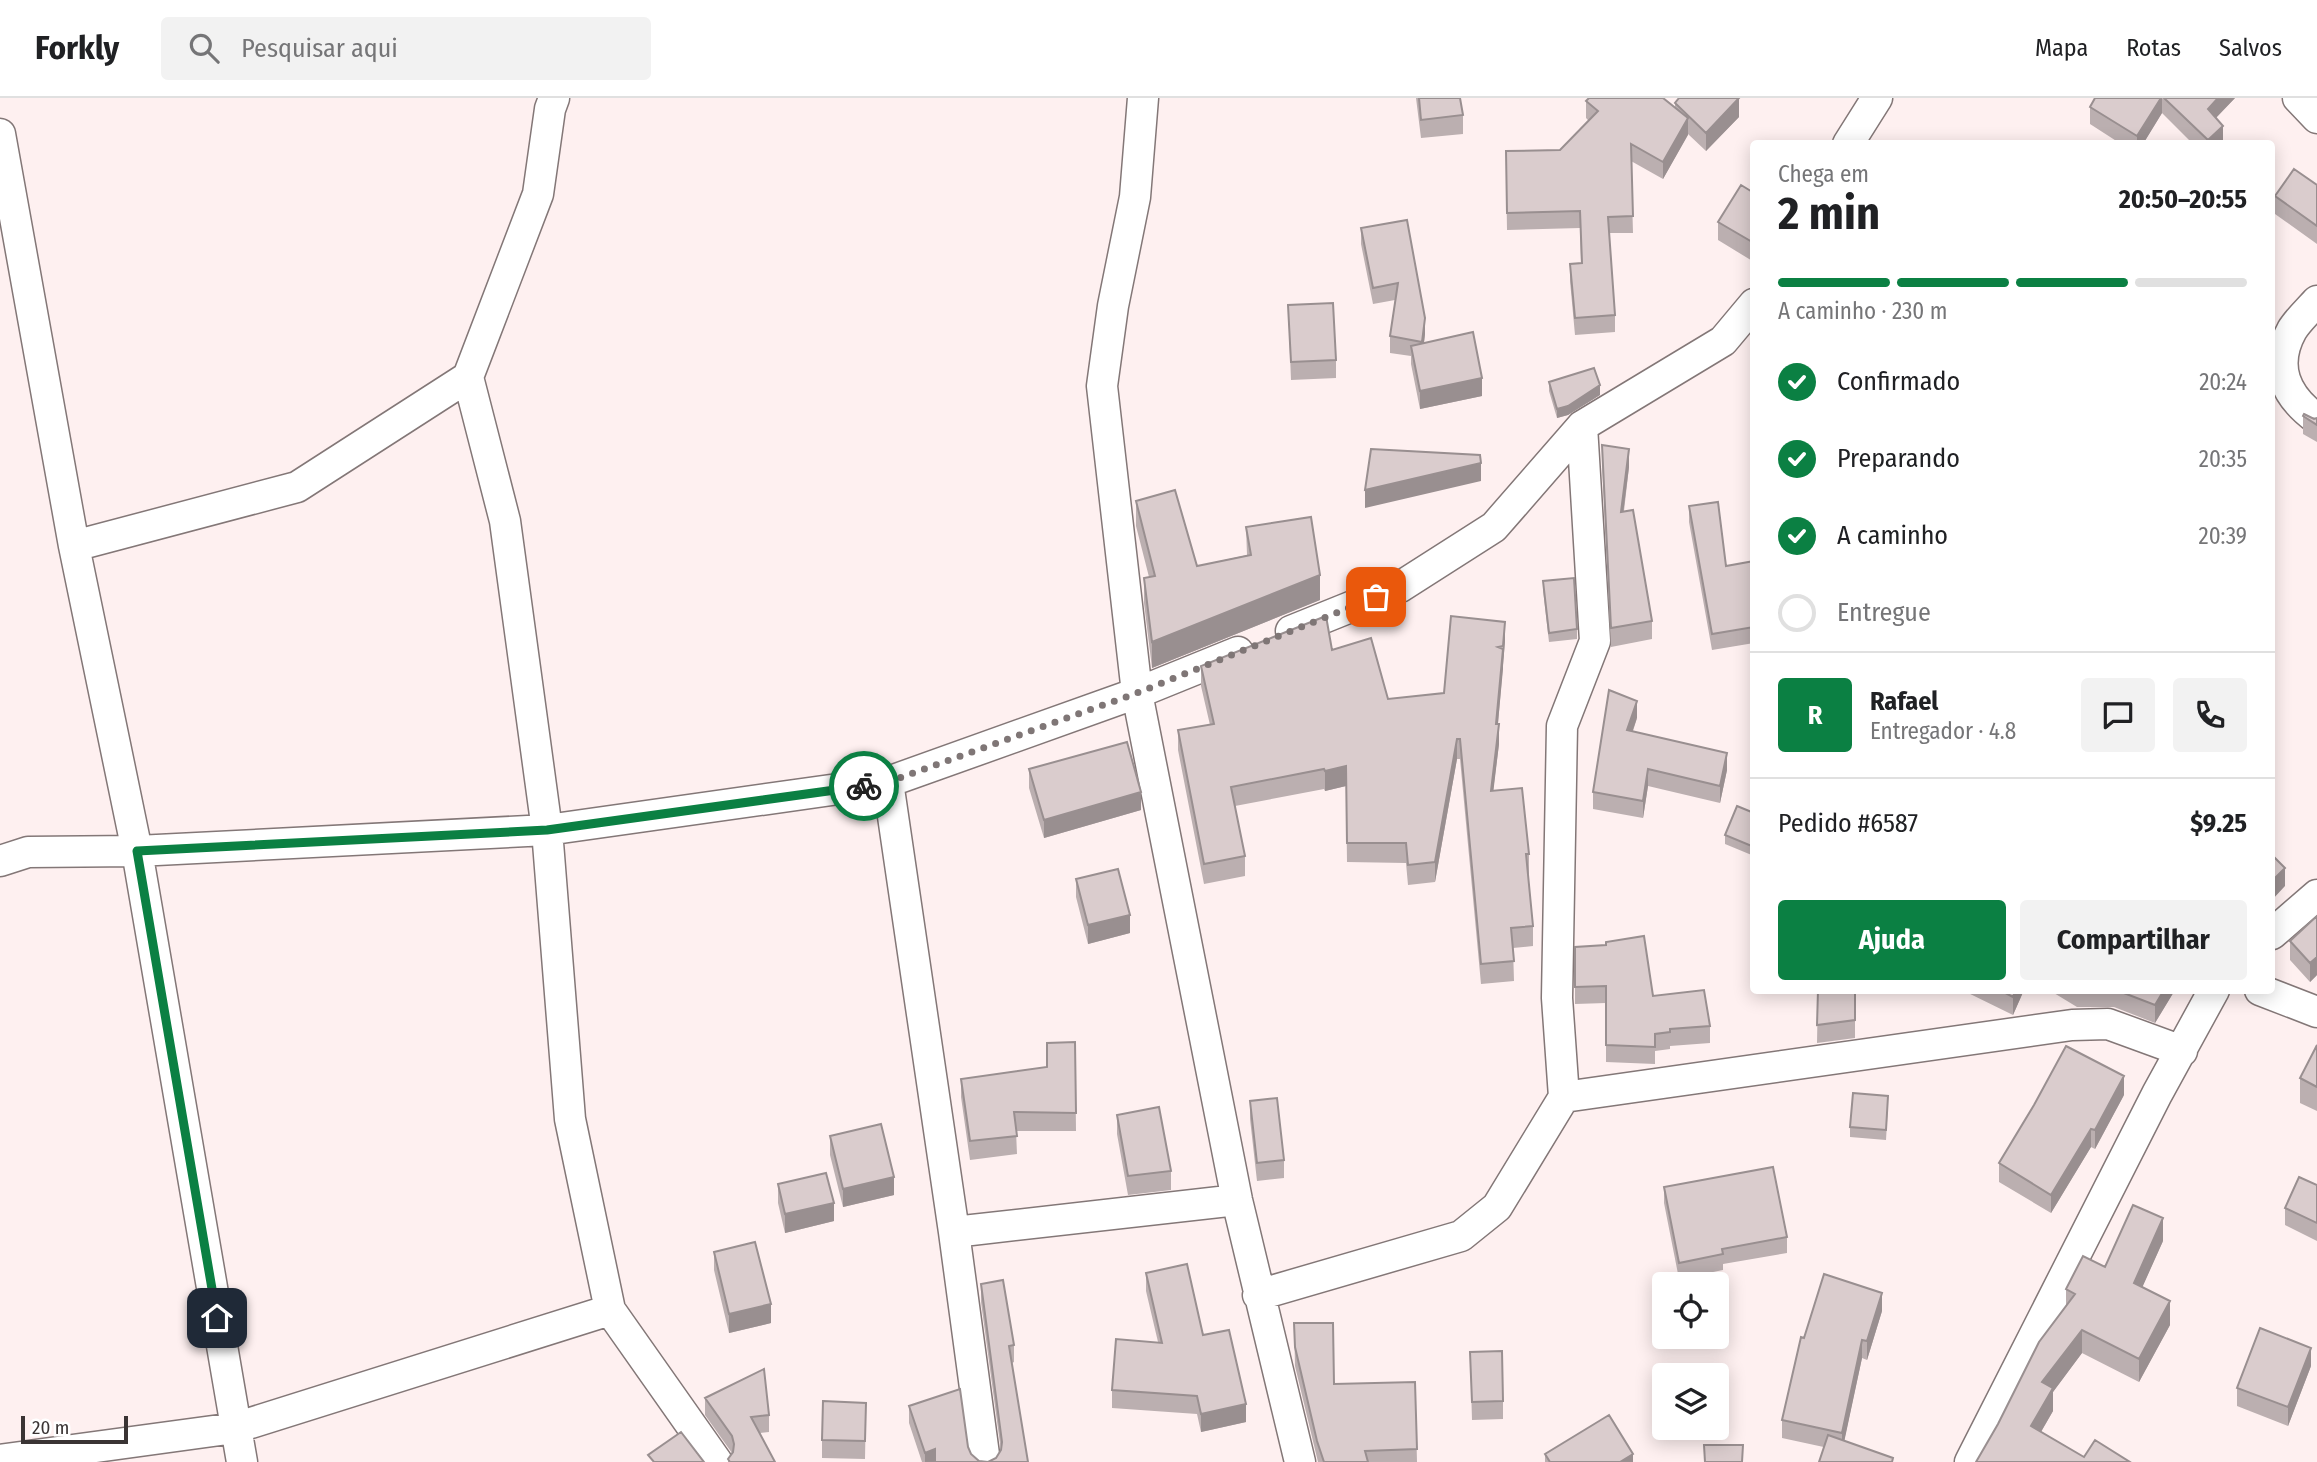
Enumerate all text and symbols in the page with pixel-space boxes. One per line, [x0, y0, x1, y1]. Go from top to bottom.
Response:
search box [161, 17, 651, 80]
text: Forkly [35, 28, 119, 68]
icon: search [185, 29, 223, 67]
text: Pesquisar aqui [241, 33, 398, 64]
text: Mapa [2035, 34, 2088, 62]
text: Rotas [2126, 34, 2181, 62]
text: Salvos [2219, 34, 2282, 62]
text: Chega em [1778, 160, 1869, 188]
text: 20:50–20:55 [2119, 184, 2247, 215]
text: 2 min [1778, 186, 1880, 241]
text: A caminho · 230 m [1778, 297, 1947, 325]
icon: check [1778, 363, 1816, 401]
text: Confirmado [1837, 366, 1960, 397]
text: 20:24 [2199, 368, 2247, 396]
icon: check [1778, 440, 1816, 478]
text: Preparando [1837, 443, 1960, 474]
text: 20:35 [2199, 445, 2247, 473]
icon: check [1778, 517, 1816, 555]
text: A caminho [1837, 520, 1948, 551]
text: 20:39 [2198, 522, 2247, 550]
pin [1346, 567, 1406, 627]
icon: bag [1357, 578, 1395, 616]
text: Entregue [1837, 597, 1931, 628]
button: chat [2081, 678, 2155, 752]
button: phone [2173, 678, 2247, 752]
text: Rafael [1870, 686, 1938, 717]
text: R [1808, 700, 1822, 731]
text: Entregador · 4.8 [1870, 717, 2016, 745]
courier [829, 751, 899, 821]
icon: bike [845, 767, 883, 805]
text: Pedido #6587 [1778, 808, 1918, 839]
text: $9.25 [2190, 808, 2247, 839]
button: Ajuda [1778, 900, 2006, 980]
button: Compartilhar [2020, 900, 2247, 980]
map controls [1652, 1272, 1729, 1440]
button: locate [1652, 1272, 1729, 1349]
pin [187, 1288, 247, 1348]
icon: home [198, 1299, 236, 1337]
button: layers [1652, 1363, 1729, 1440]
scale bar [21, 1413, 128, 1445]
text: 20 m [32, 1416, 69, 1439]

